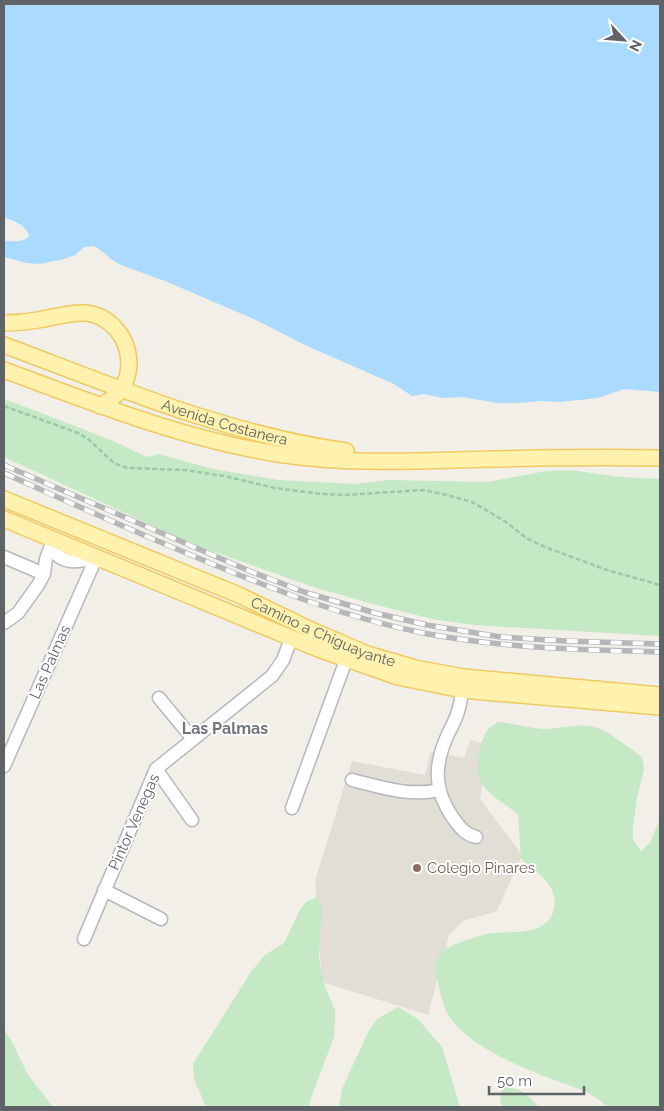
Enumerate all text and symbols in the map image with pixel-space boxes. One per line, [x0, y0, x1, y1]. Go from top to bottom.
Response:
north arrow [599, 15, 649, 65]
text: N [626, 37, 645, 54]
street label: Avenida Costanera [159, 396, 289, 449]
street label: Camino a Chiguayante [248, 593, 398, 671]
street label: Las Palmas [26, 622, 74, 702]
district label: Las Palmas [182, 719, 268, 738]
street label: Pintor Venegas [105, 771, 163, 873]
place label: Colegio Pinares [427, 859, 535, 877]
marker: Colegio Pinares [411, 862, 423, 874]
scale bar [489, 1064, 584, 1096]
text: 50 m [497, 1072, 532, 1090]

